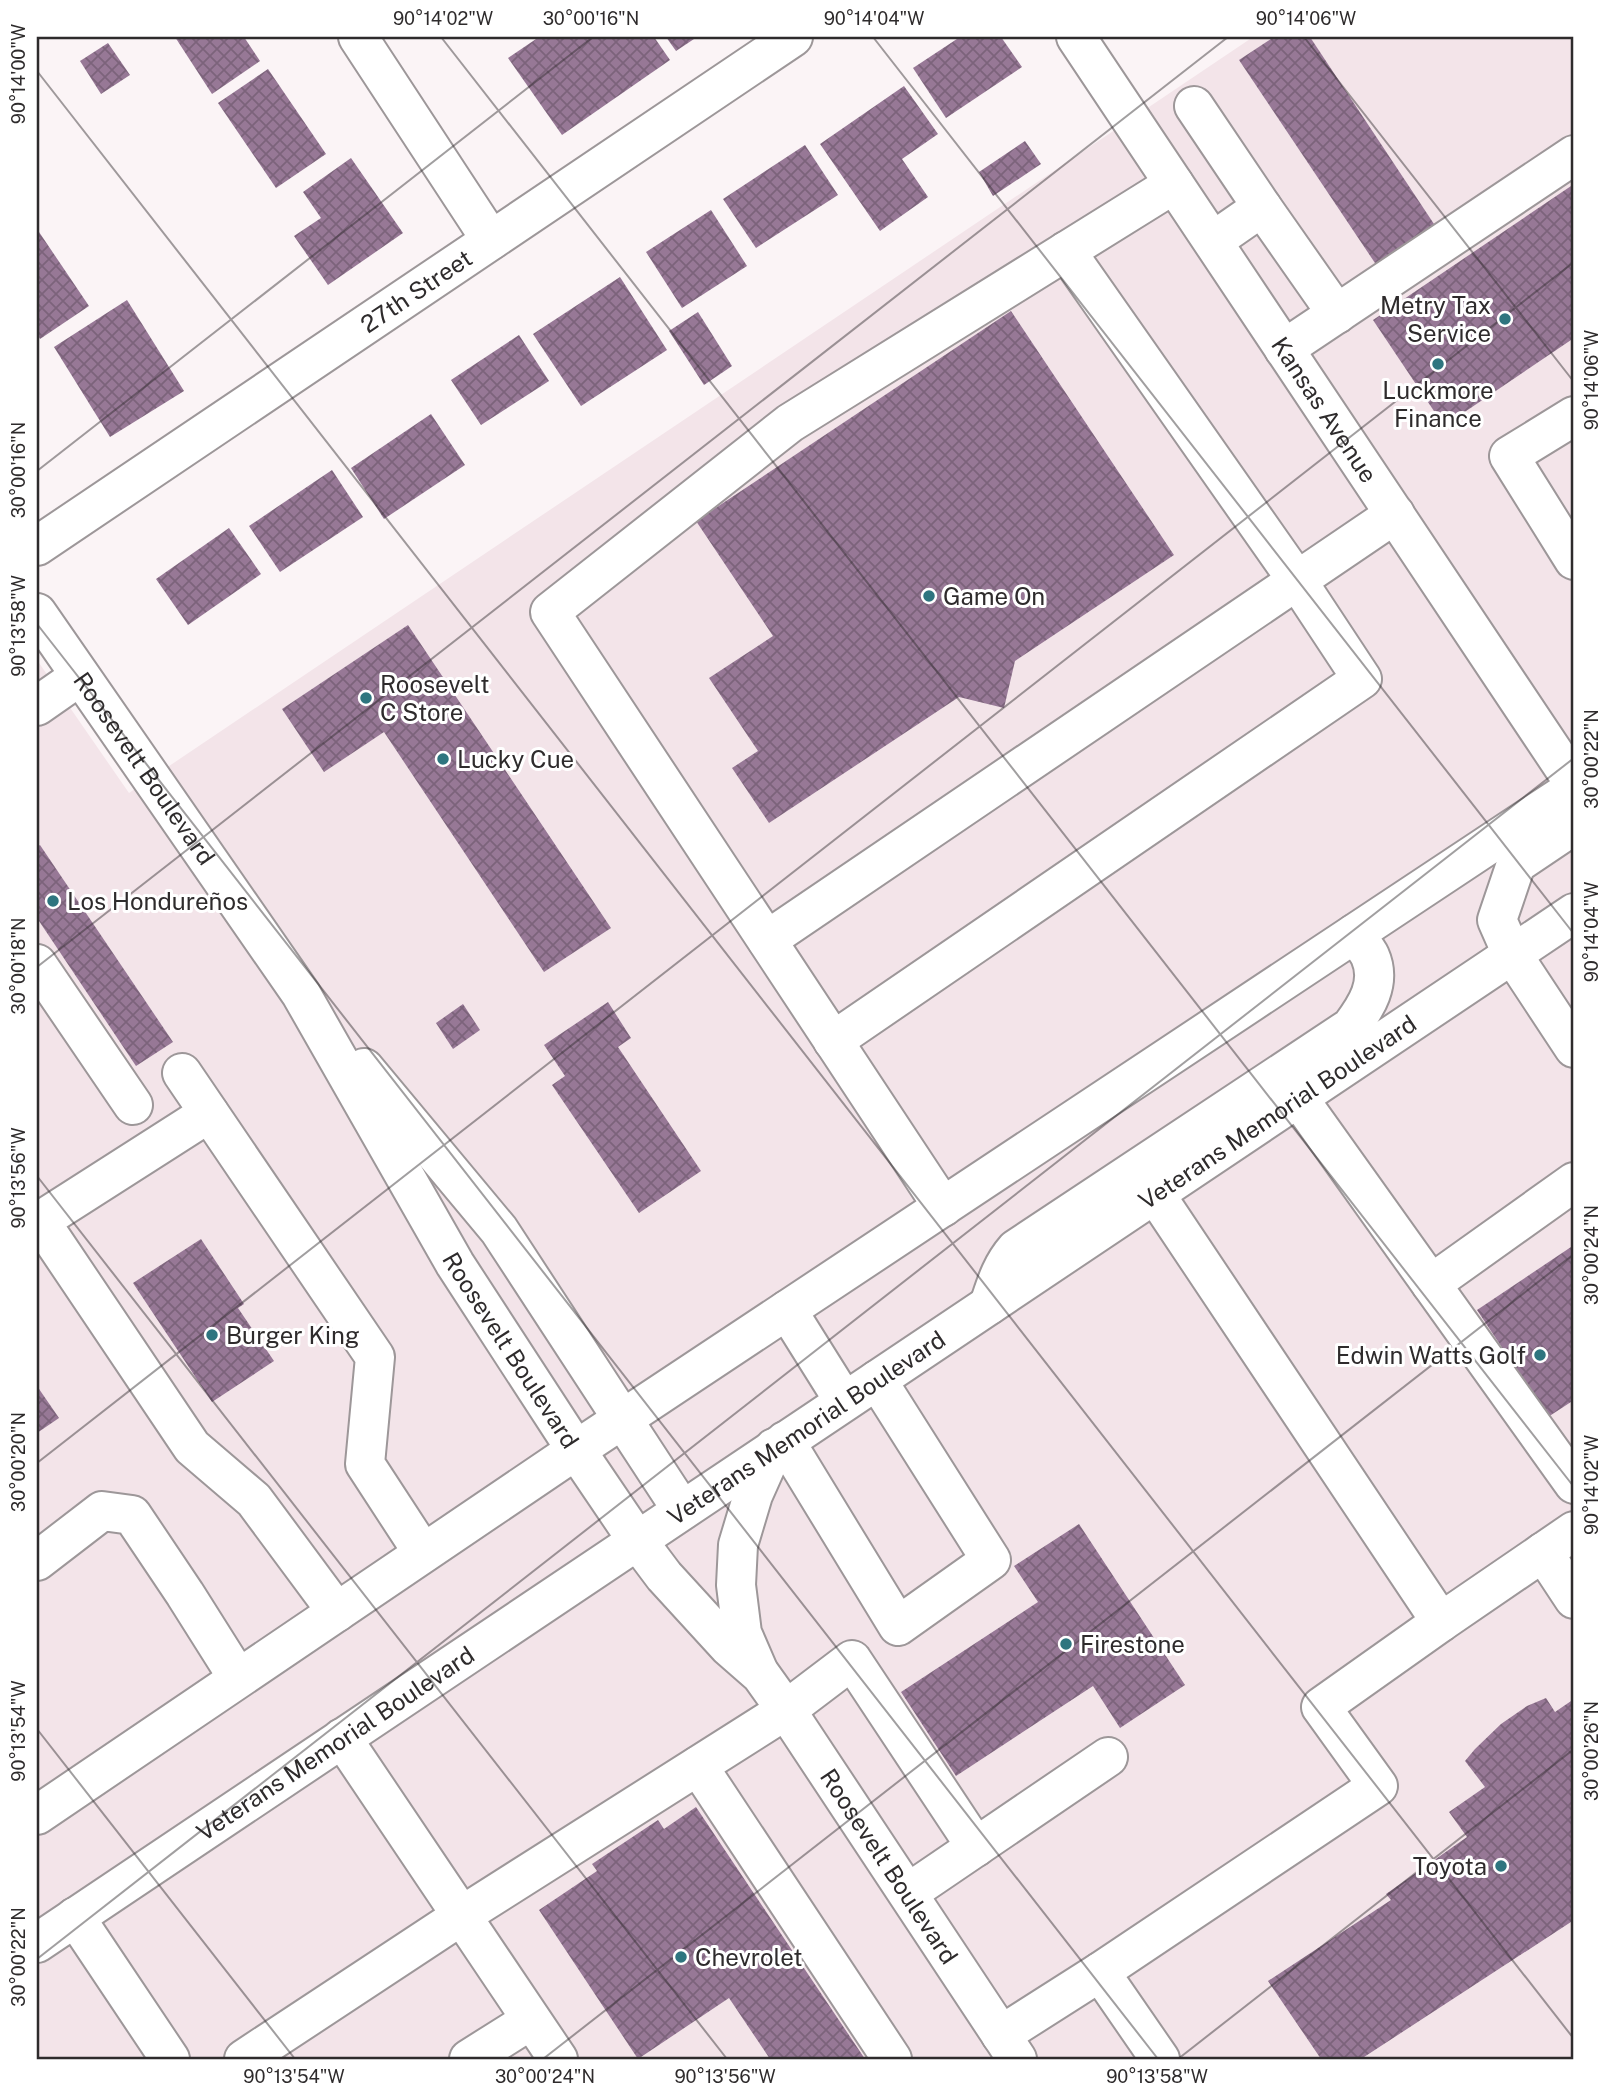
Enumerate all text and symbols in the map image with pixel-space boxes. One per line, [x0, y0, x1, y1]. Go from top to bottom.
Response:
text: 90°14'02"W [393, 8, 493, 29]
text: 30°00'16"N [543, 8, 639, 29]
text: 90°14'04"W [824, 8, 924, 29]
text: 90°14'06"W [1256, 8, 1356, 29]
text: 90°14'00"W [8, 24, 29, 124]
street label: 27th Street [355, 243, 477, 338]
place label: Metry Tax Service [1380, 291, 1491, 347]
marker: Metry Tax Service [1497, 311, 1513, 327]
text: 90°14'06"W [1581, 330, 1602, 430]
street label: Kansas Avenue [1266, 332, 1383, 488]
marker: Luckmore Finance [1430, 356, 1446, 372]
place label: Luckmore Finance [1382, 376, 1494, 432]
text: 30°00'16"N [8, 422, 29, 518]
text: 90°13'58"W [8, 575, 29, 677]
place label: Game On [943, 582, 1045, 610]
marker: Game On [921, 588, 937, 604]
street label: Roosevelt Boulevard [68, 667, 221, 870]
place label: Roosevelt C Store [380, 670, 490, 726]
marker: Roosevelt C Store [358, 690, 374, 706]
text: 30°00'22"N [1581, 709, 1602, 809]
place label: Lucky Cue [457, 745, 574, 773]
marker: Lucky Cue [435, 751, 451, 767]
text: 90°14'04"W [1581, 882, 1602, 982]
place label: Los Hondureños [67, 887, 248, 915]
marker: Los Hondureños [45, 893, 61, 909]
text: 30°00'18"N [8, 917, 29, 1015]
street label: Veterans Memorial Boulevard [1133, 1009, 1421, 1215]
text: 90°13'56"W [8, 1127, 29, 1229]
text: 30°00'24"N [1581, 1205, 1602, 1305]
street label: Roosevelt Boulevard [437, 1247, 585, 1453]
place label: Burger King [226, 1321, 360, 1349]
street label: Veterans Memorial Boulevard [662, 1325, 950, 1530]
marker: Burger King [204, 1327, 220, 1343]
place label: Edwin Watts Golf [1336, 1341, 1526, 1369]
marker: Edwin Watts Golf [1532, 1347, 1548, 1363]
text: 30°00'20"N [8, 1412, 29, 1512]
text: 90°14'02"W [1581, 1435, 1602, 1535]
place label: Firestone [1080, 1630, 1185, 1658]
marker: Firestone [1058, 1636, 1074, 1652]
street label: Veterans Memorial Boulevard [191, 1640, 479, 1846]
text: 90°13'54"W [8, 1680, 29, 1782]
text: 30°00'26"N [1581, 1701, 1602, 1801]
street label: Roosevelt Boulevard [815, 1763, 964, 1969]
place label: Toyota [1413, 1852, 1487, 1880]
marker: Toyota [1493, 1858, 1509, 1874]
text: 30°00'22"N [8, 1907, 29, 2007]
place label: Chevrolet [695, 1943, 803, 1971]
marker: Chevrolet [673, 1949, 689, 1965]
text: 90°13'54"W [243, 2066, 345, 2087]
text: 30°00'24"N [495, 2066, 595, 2087]
text: 90°13'56"W [674, 2066, 776, 2087]
text: 90°13'58"W [1106, 2066, 1208, 2087]

